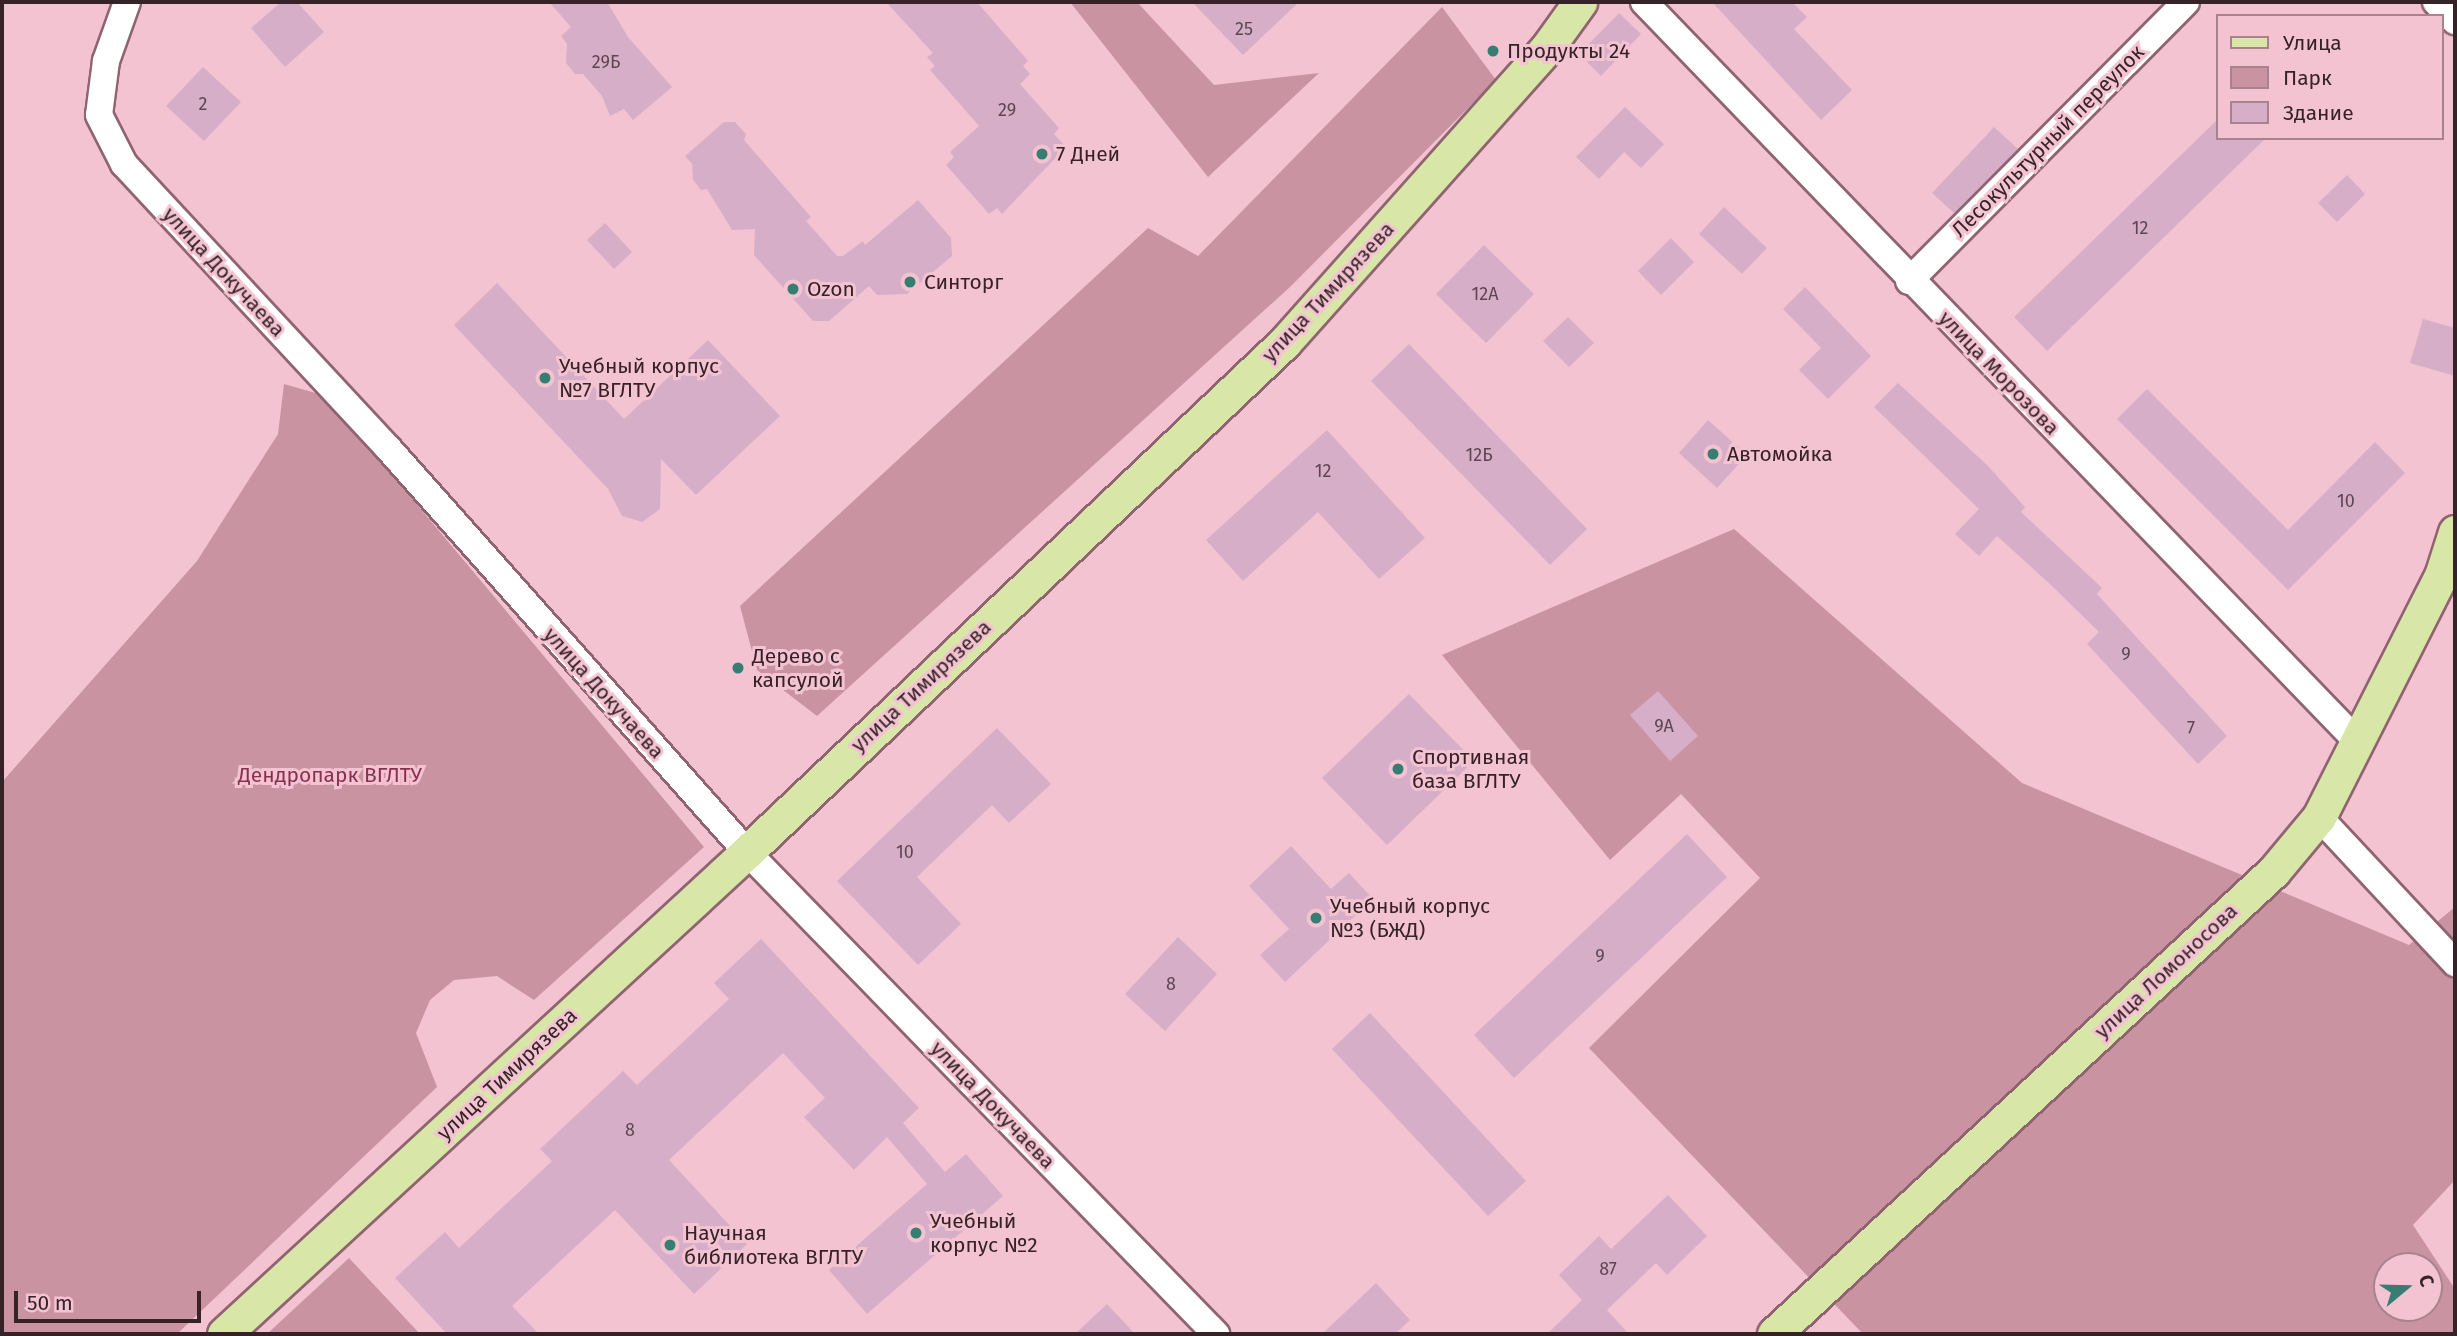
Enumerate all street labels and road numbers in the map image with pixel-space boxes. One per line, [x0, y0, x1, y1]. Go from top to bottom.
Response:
street label: Лесокультурный переулок [1947, 40, 2149, 242]
street label: улица Докучаева [158, 202, 290, 342]
street label: улица Тимирязева [1257, 217, 1399, 367]
street label: улица Морозова [1933, 306, 2065, 440]
street label: улица Тимирязева [846, 615, 996, 757]
street label: улица Докучаева [538, 622, 670, 764]
street label: улица Ломоносова [2089, 898, 2243, 1044]
street label: улица Тимирязева [432, 1003, 582, 1145]
street label: улица Докучаева [926, 1036, 1060, 1174]

